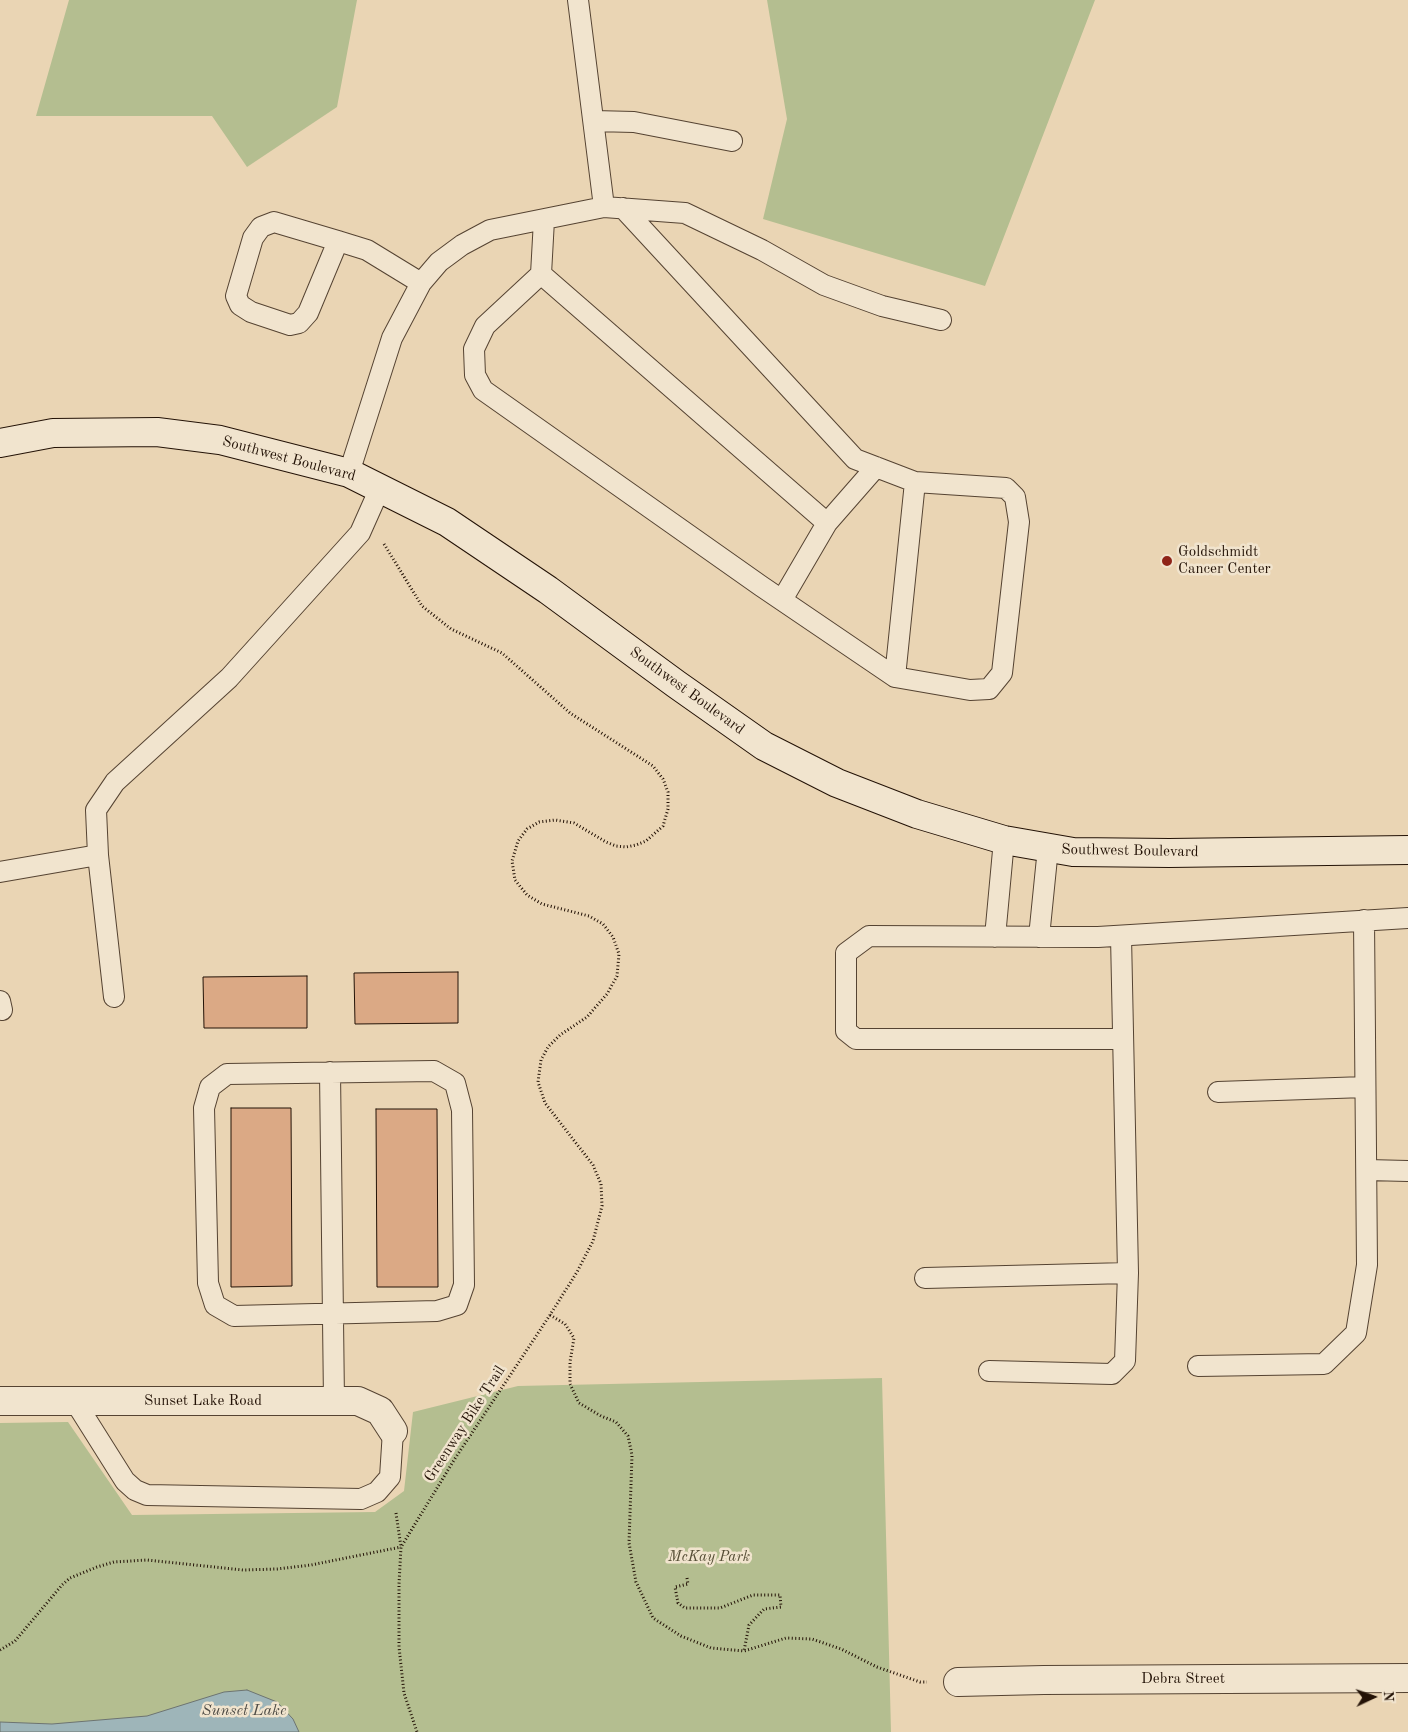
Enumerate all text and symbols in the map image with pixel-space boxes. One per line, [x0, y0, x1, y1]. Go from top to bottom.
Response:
street label: Southwest Boulevard [220, 433, 358, 485]
place label: Goldschmidt Cancer Center [1178, 543, 1271, 578]
marker: Goldschmidt Cancer Center [1160, 554, 1174, 568]
street label: Southwest Boulevard [626, 643, 748, 739]
street label: Southwest Boulevard [1061, 841, 1199, 861]
street label: Greenway Bike Trail [421, 1362, 509, 1486]
street label: Sunset Lake Road [144, 1392, 262, 1410]
park label: McKay Park [668, 1548, 750, 1566]
street label: Debra Street [1141, 1670, 1225, 1688]
north arrow [1348, 1672, 1398, 1722]
text: N [1381, 1690, 1395, 1702]
water label: Sunset Lake [202, 1701, 286, 1721]

